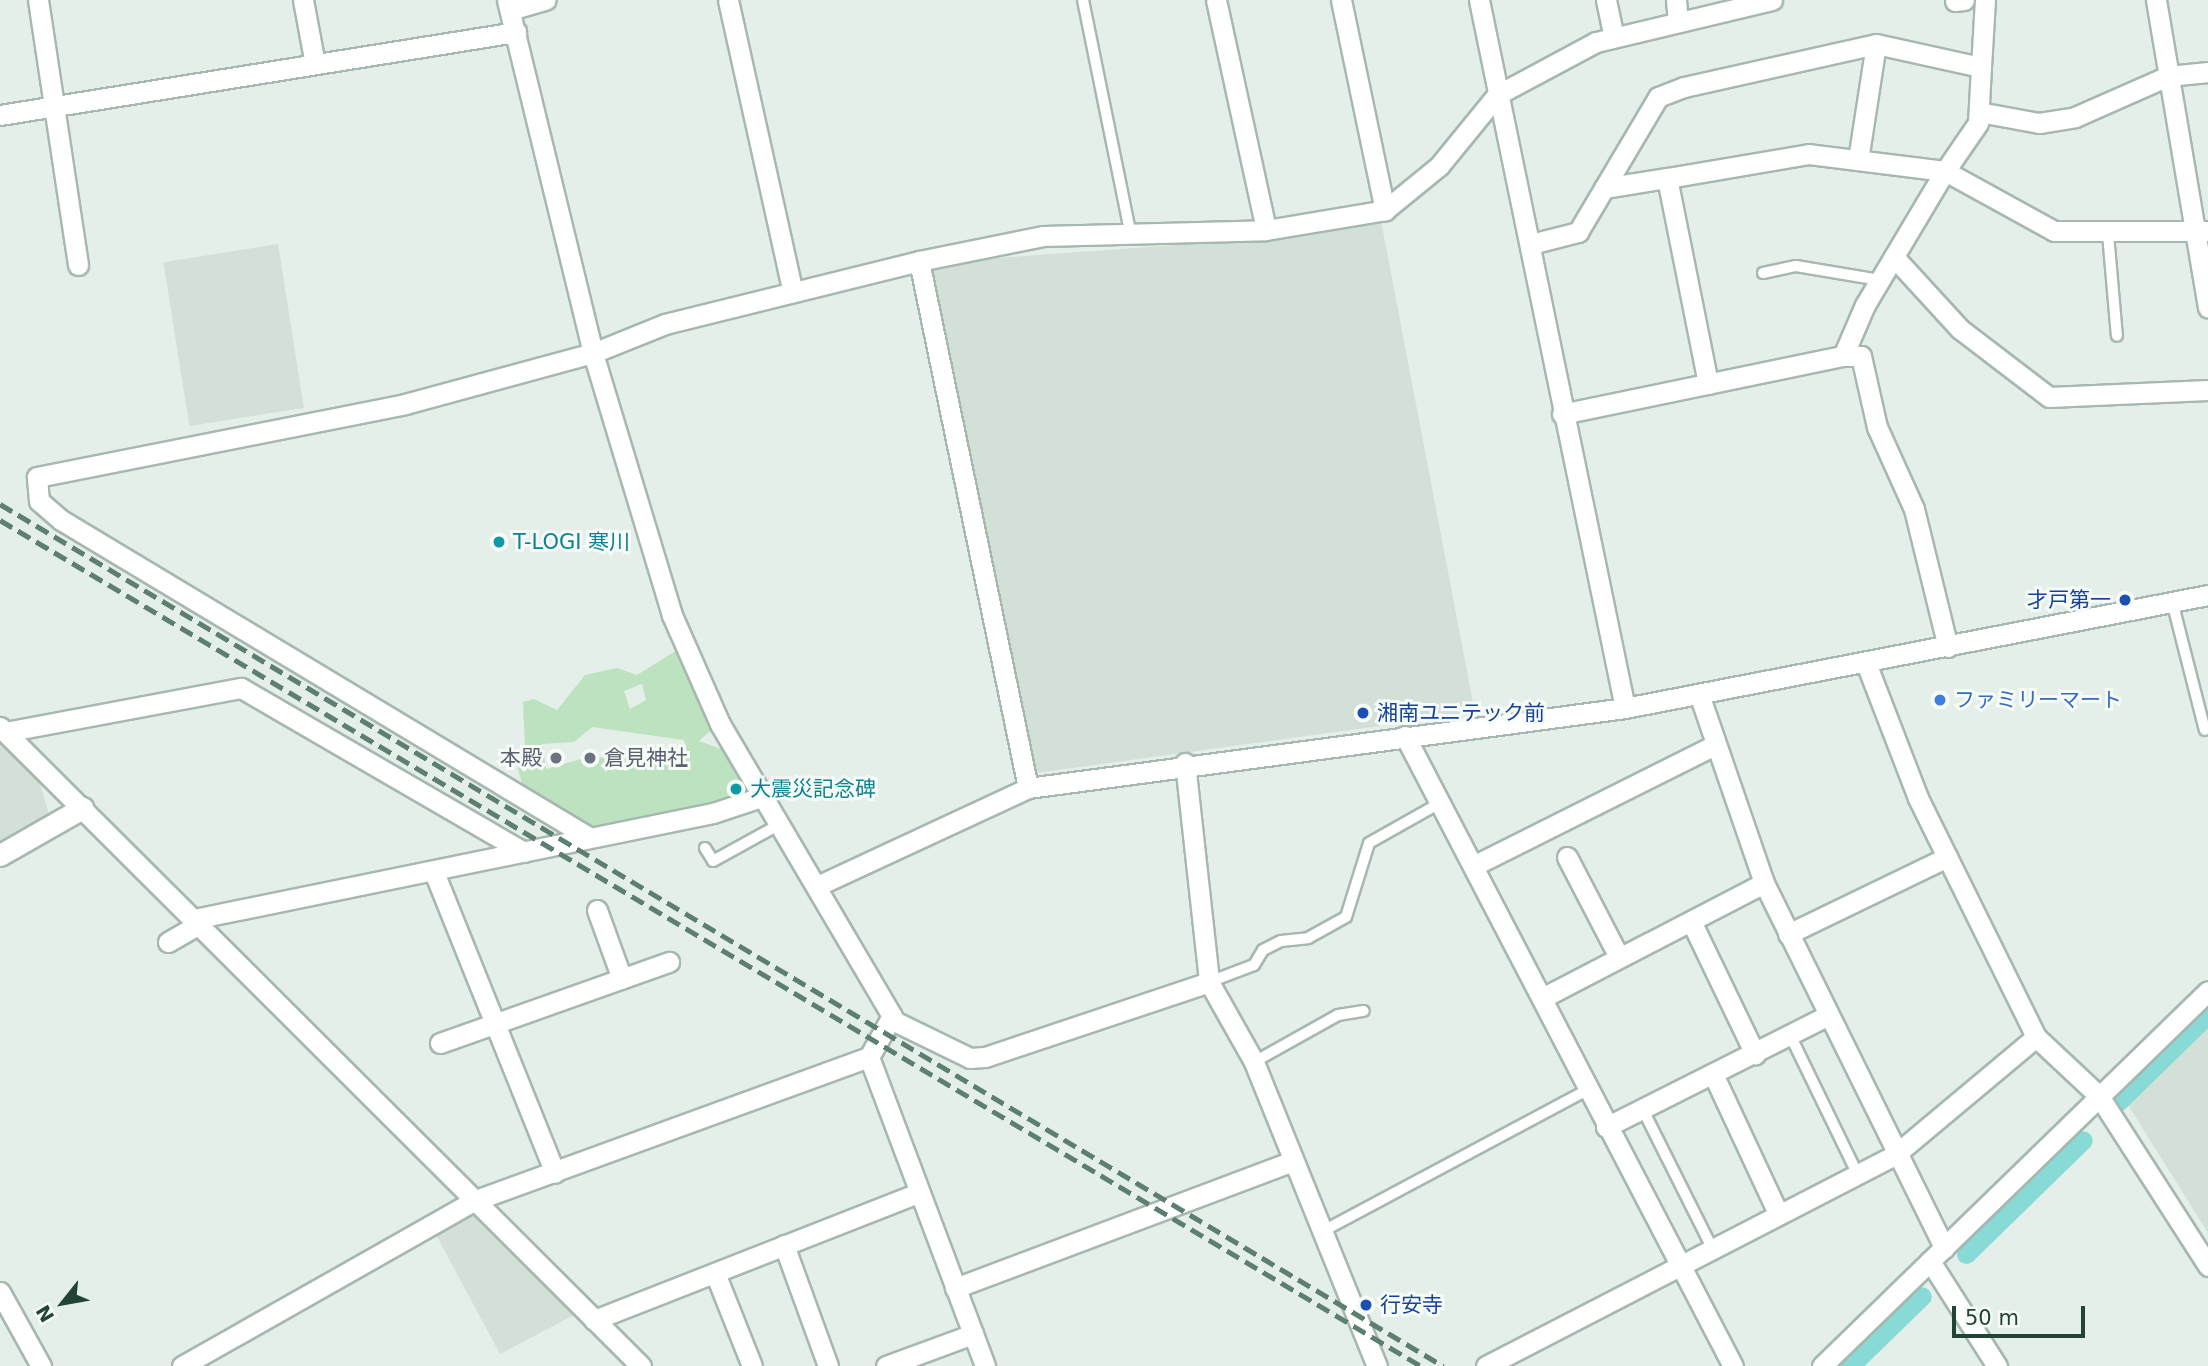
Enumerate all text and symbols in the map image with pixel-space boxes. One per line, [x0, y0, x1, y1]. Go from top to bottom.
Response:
place label: T-LOGI 寒川 [513, 529, 630, 555]
marker: T-LOGI 寒川 [491, 534, 507, 550]
place label: 才戸第一 [2027, 587, 2111, 613]
marker: 才戸第一 [2117, 592, 2133, 608]
place label: ファミリーマート [1954, 687, 2122, 713]
marker: ファミリーマート [1932, 692, 1948, 708]
place label: 湘南ユニテック前 [1377, 700, 1545, 726]
marker: 湘南ユニテック前 [1355, 705, 1371, 721]
place label: 本殿 [500, 745, 542, 771]
place label: 倉見神社 [604, 745, 688, 771]
marker: 本殿 [548, 750, 564, 766]
marker: 倉見神社 [582, 750, 598, 766]
place label: 大震災記念碑 [750, 776, 876, 802]
marker: 大震災記念碑 [728, 781, 744, 797]
north arrow [28, 1268, 98, 1338]
place label: 行安寺 [1380, 1292, 1443, 1318]
scale bar [1956, 1292, 2089, 1336]
marker: 行安寺 [1358, 1297, 1374, 1313]
text: N [31, 1301, 59, 1326]
text: 50 m [1965, 1306, 2019, 1330]

